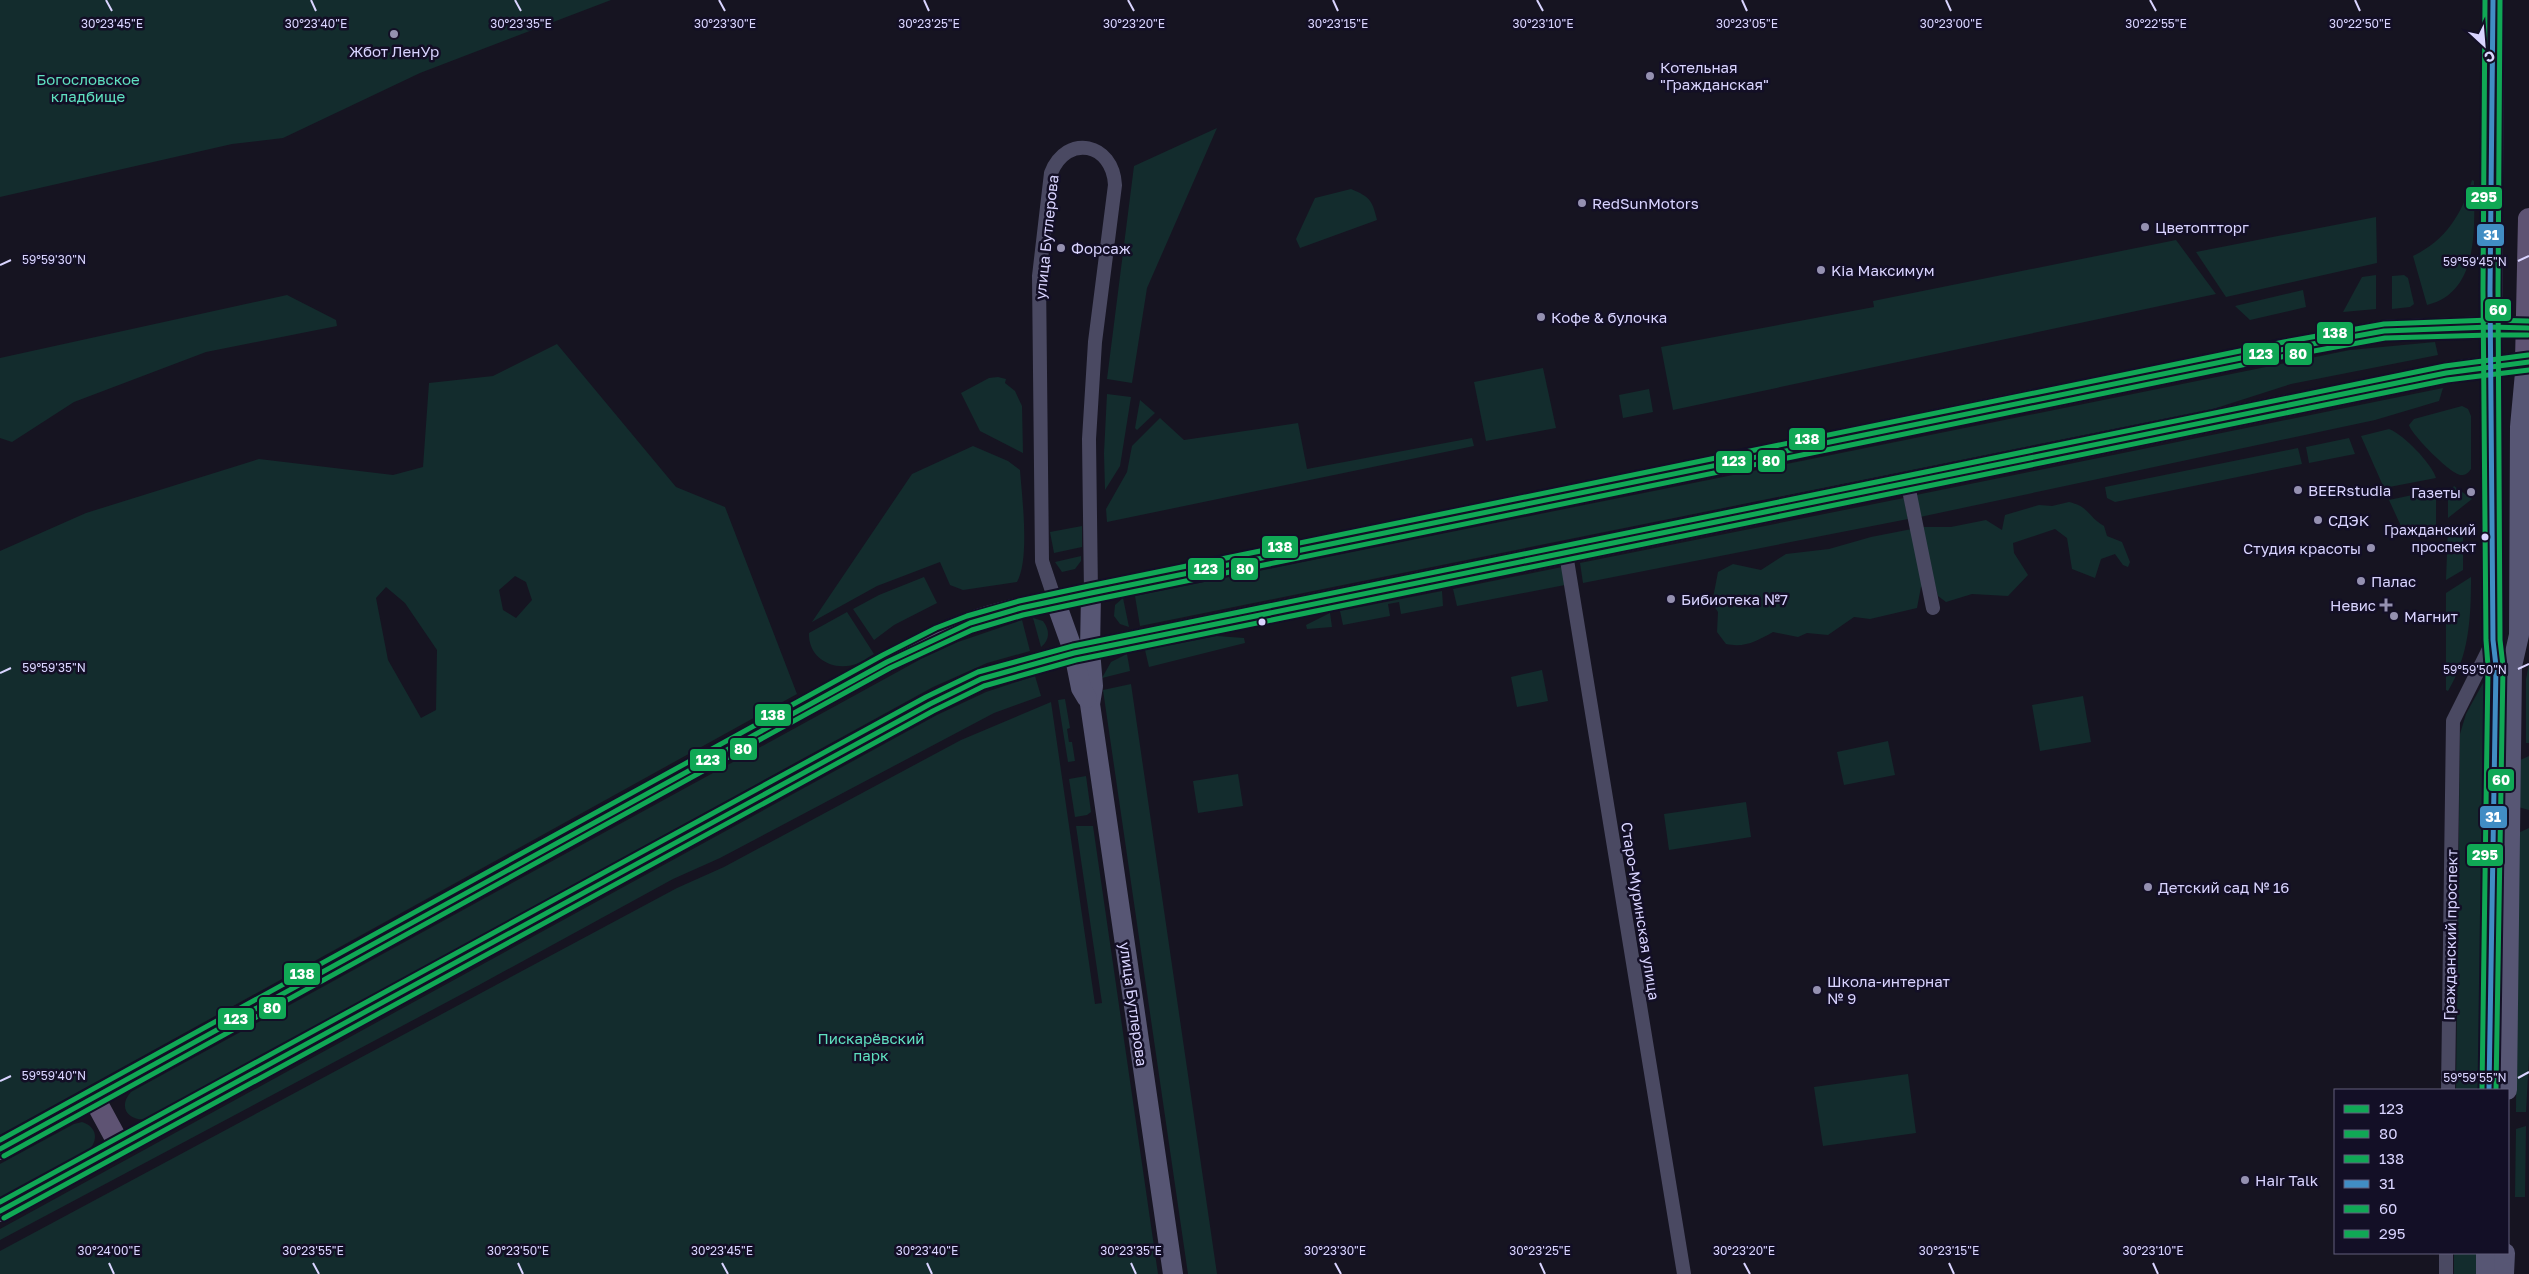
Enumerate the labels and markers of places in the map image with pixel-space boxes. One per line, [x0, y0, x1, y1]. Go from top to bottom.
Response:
marker: Жбот ЛенУр [388, 28, 400, 40]
place label: Жбот ЛенУр [349, 42, 439, 60]
place label: Котельная "Гражданская" [1660, 58, 1769, 93]
marker: Котельная "Гражданская" [1644, 70, 1656, 82]
place label: RedSunMotors [1592, 194, 1699, 212]
marker: RedSunMotors [1576, 197, 1588, 209]
place label: Цветоптторг [2155, 218, 2249, 236]
marker: Цветоптторг [2139, 221, 2151, 233]
place label: Форсаж [1071, 239, 1131, 257]
marker: Форсаж [1055, 242, 1067, 254]
place label: Kia Максимум [1831, 261, 1935, 279]
marker: Kia Максимум [1815, 264, 1827, 276]
place label: Кофе & булочка [1551, 308, 1667, 326]
marker: Кофе & булочка [1535, 311, 1547, 323]
place label: BEERstudia [2308, 481, 2391, 499]
place label: Газеты [2411, 483, 2461, 501]
marker: BEERstudia [2292, 484, 2304, 496]
marker: Газеты [2465, 486, 2477, 498]
place label: СДЭК [2328, 511, 2370, 529]
marker: СДЭК [2312, 514, 2324, 526]
place label: Гражданский проспект [2384, 521, 2476, 555]
marker: Гражданский проспект [2480, 532, 2490, 542]
place label: Студия красоты [2243, 539, 2361, 557]
marker: Студия красоты [2365, 542, 2377, 554]
place label: Палас [2371, 572, 2416, 590]
marker: Палас [2355, 575, 2367, 587]
place label: Бибиотека №7 [1681, 590, 1788, 608]
marker: Бибиотека №7 [1665, 593, 1677, 605]
place label: Невис [2330, 596, 2376, 614]
marker: Невис [2380, 599, 2392, 611]
place label: Магнит [2404, 607, 2459, 625]
marker: Магнит [2388, 610, 2400, 622]
unlabelled marker [1257, 617, 1267, 627]
place label: Детский сад № 16 [2158, 878, 2289, 896]
marker: Детский сад № 16 [2142, 881, 2154, 893]
place label: Школа-интернат № 9 [1827, 972, 1951, 1007]
marker: Школа-интернат № 9 [1811, 984, 1823, 996]
place label: Hair Talk [2255, 1171, 2319, 1189]
marker: Hair Talk [2239, 1174, 2251, 1186]

